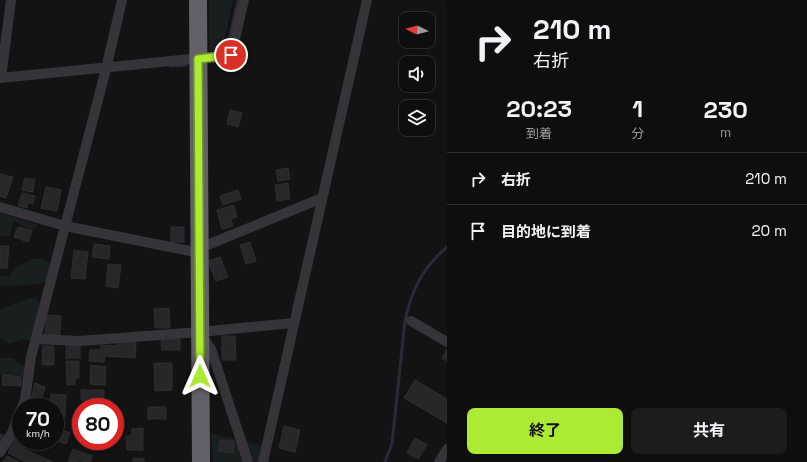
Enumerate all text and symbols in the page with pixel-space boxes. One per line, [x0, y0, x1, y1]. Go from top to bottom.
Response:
text: 210 m [533, 11, 611, 47]
north arrow [399, 12, 435, 48]
map controls [399, 12, 435, 136]
icon: right [467, 16, 519, 68]
pin [214, 38, 248, 72]
icon: arrive [220, 44, 242, 66]
text: 右折 [533, 49, 569, 72]
button: sound [399, 56, 435, 92]
text: 20:23 [506, 93, 572, 124]
text: 1 [632, 93, 643, 124]
text: 230 [703, 94, 748, 125]
button: layers [399, 100, 435, 136]
text: m [720, 124, 731, 141]
text: 到着 [526, 125, 552, 142]
text: 分 [631, 125, 644, 142]
icon: right [467, 168, 489, 190]
text: 210 m [745, 169, 787, 188]
text: 右折 [501, 170, 531, 189]
icon: arrive [467, 220, 489, 242]
text: 20 m [752, 221, 787, 240]
text: 目的地に到着 [501, 222, 591, 241]
position arrow [179, 355, 221, 397]
speed limit sign: 80 [72, 398, 124, 450]
text: 70 [26, 406, 50, 432]
button: 終了 [467, 408, 623, 454]
button: 共有 [631, 408, 787, 454]
text: km/h [26, 427, 50, 440]

